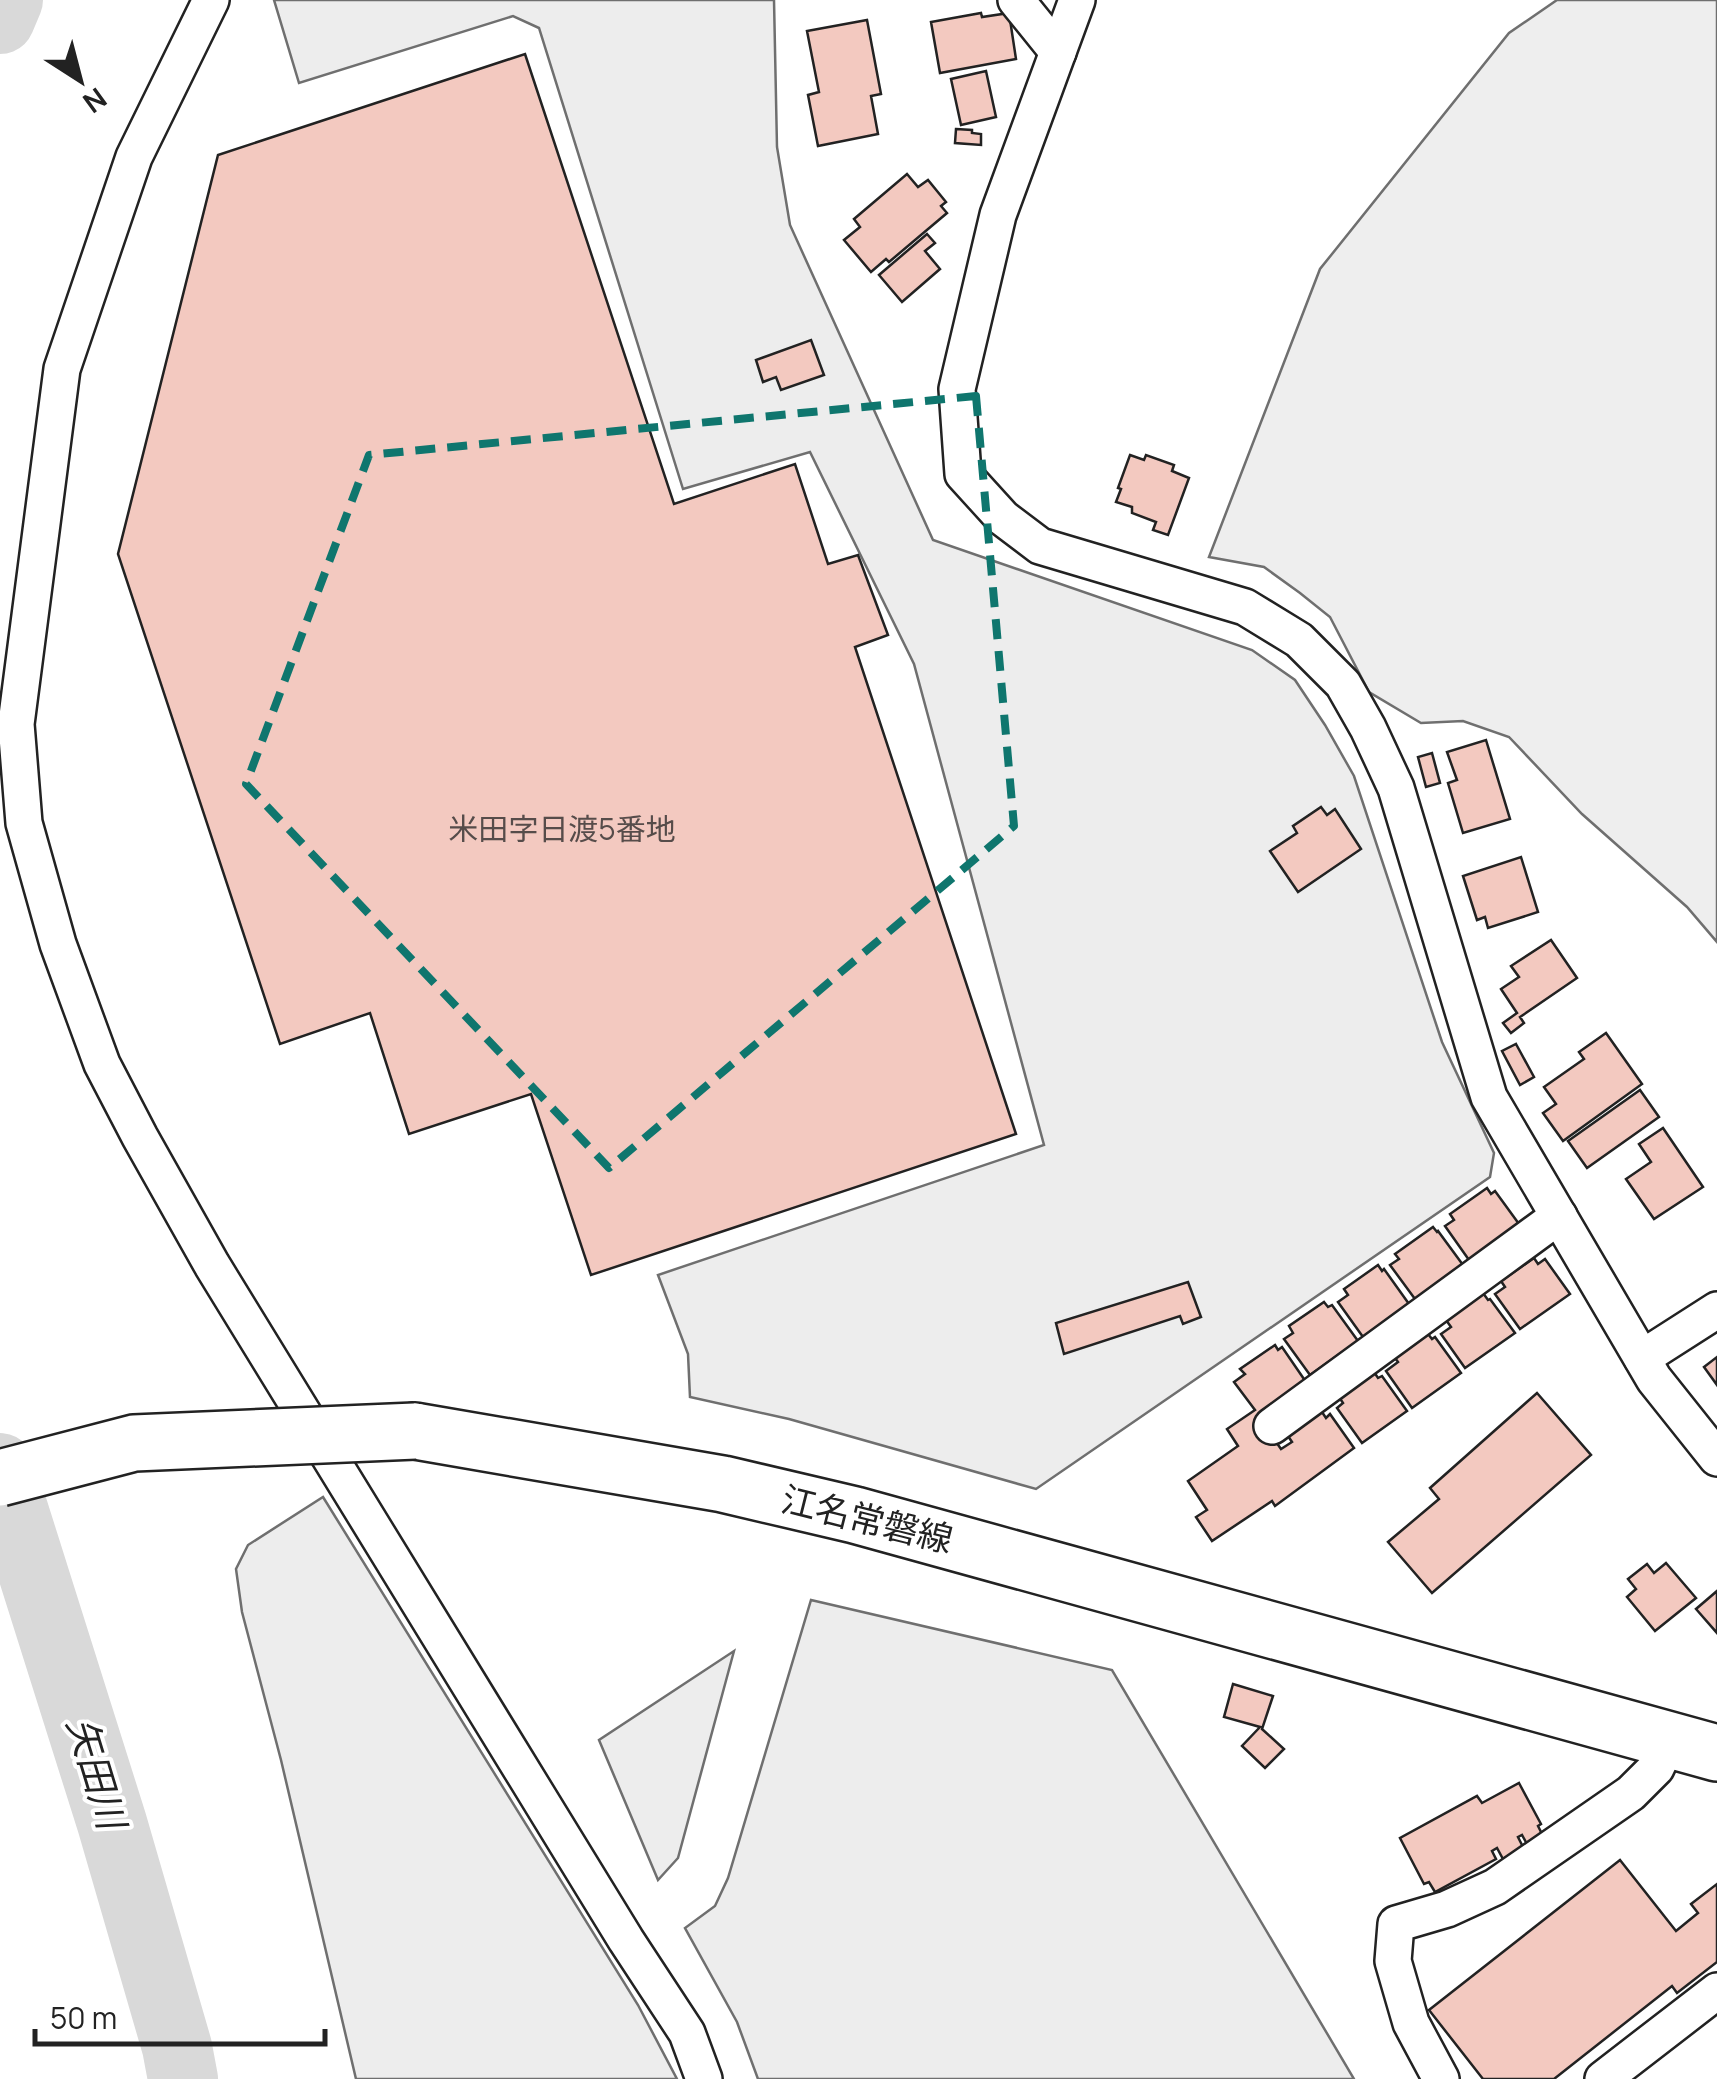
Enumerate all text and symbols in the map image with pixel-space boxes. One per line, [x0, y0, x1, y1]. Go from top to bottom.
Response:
north arrow [30, 30, 130, 130]
text: N [76, 80, 115, 122]
house number: 米田字日渡5番地 [448, 808, 676, 849]
street label: 江名常磐線 [777, 1475, 958, 1563]
water label: 矢田川 [56, 1710, 141, 1838]
scale bar [35, 1984, 325, 2046]
text: 50 m [50, 1997, 117, 2038]

